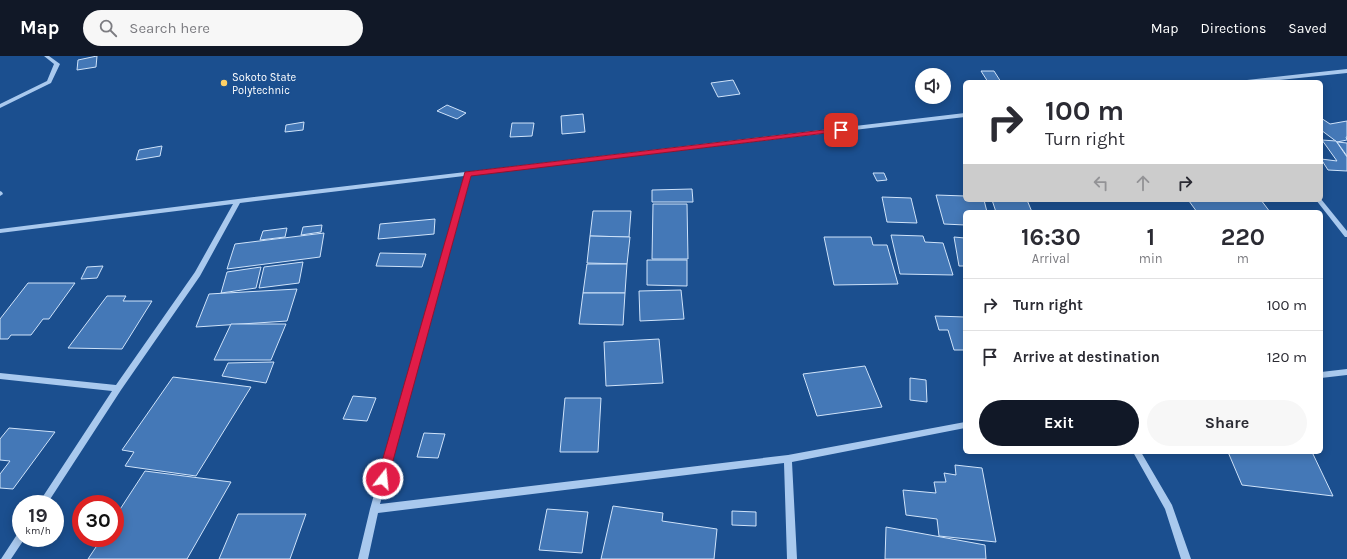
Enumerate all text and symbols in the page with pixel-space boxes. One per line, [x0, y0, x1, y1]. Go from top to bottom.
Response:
search box [83, 10, 363, 46]
text: Map [20, 17, 59, 39]
icon: search [97, 17, 119, 39]
text: Search here [129, 19, 210, 37]
text: Map [1151, 20, 1179, 37]
text: Directions [1201, 20, 1266, 37]
text: Saved [1288, 20, 1327, 37]
map controls [915, 68, 951, 104]
button: sound [915, 68, 951, 104]
place label: Sokoto State Polytechnic [232, 71, 297, 97]
marker: Sokoto State Polytechnic [219, 78, 229, 88]
text: 100 m [1045, 94, 1124, 127]
icon: right [979, 96, 1031, 148]
pin [824, 113, 858, 147]
icon: arrive [830, 119, 852, 141]
text: Turn right [1045, 128, 1125, 150]
icon: left [1090, 172, 1112, 194]
icon: ahead [1132, 172, 1154, 194]
icon: right [1174, 172, 1196, 194]
text: 16:30 [1021, 223, 1081, 251]
text: 1 [1146, 223, 1155, 251]
text: 220 [1221, 223, 1265, 251]
text: Arrival [1032, 251, 1070, 266]
text: min [1139, 251, 1163, 266]
text: m [1237, 251, 1249, 266]
icon: right [979, 294, 1001, 316]
text: Turn right [1013, 296, 1083, 314]
text: 100 m [1267, 296, 1307, 314]
icon: arrive [979, 346, 1001, 368]
text: Arrive at destination [1013, 348, 1160, 366]
text: 120 m [1267, 348, 1307, 366]
button: Exit [979, 400, 1139, 446]
button: Share [1147, 400, 1307, 446]
position arrow [362, 458, 404, 500]
speed limit sign: 30 [72, 495, 124, 547]
text: 19 [28, 504, 48, 527]
text: km/h [25, 525, 51, 537]

